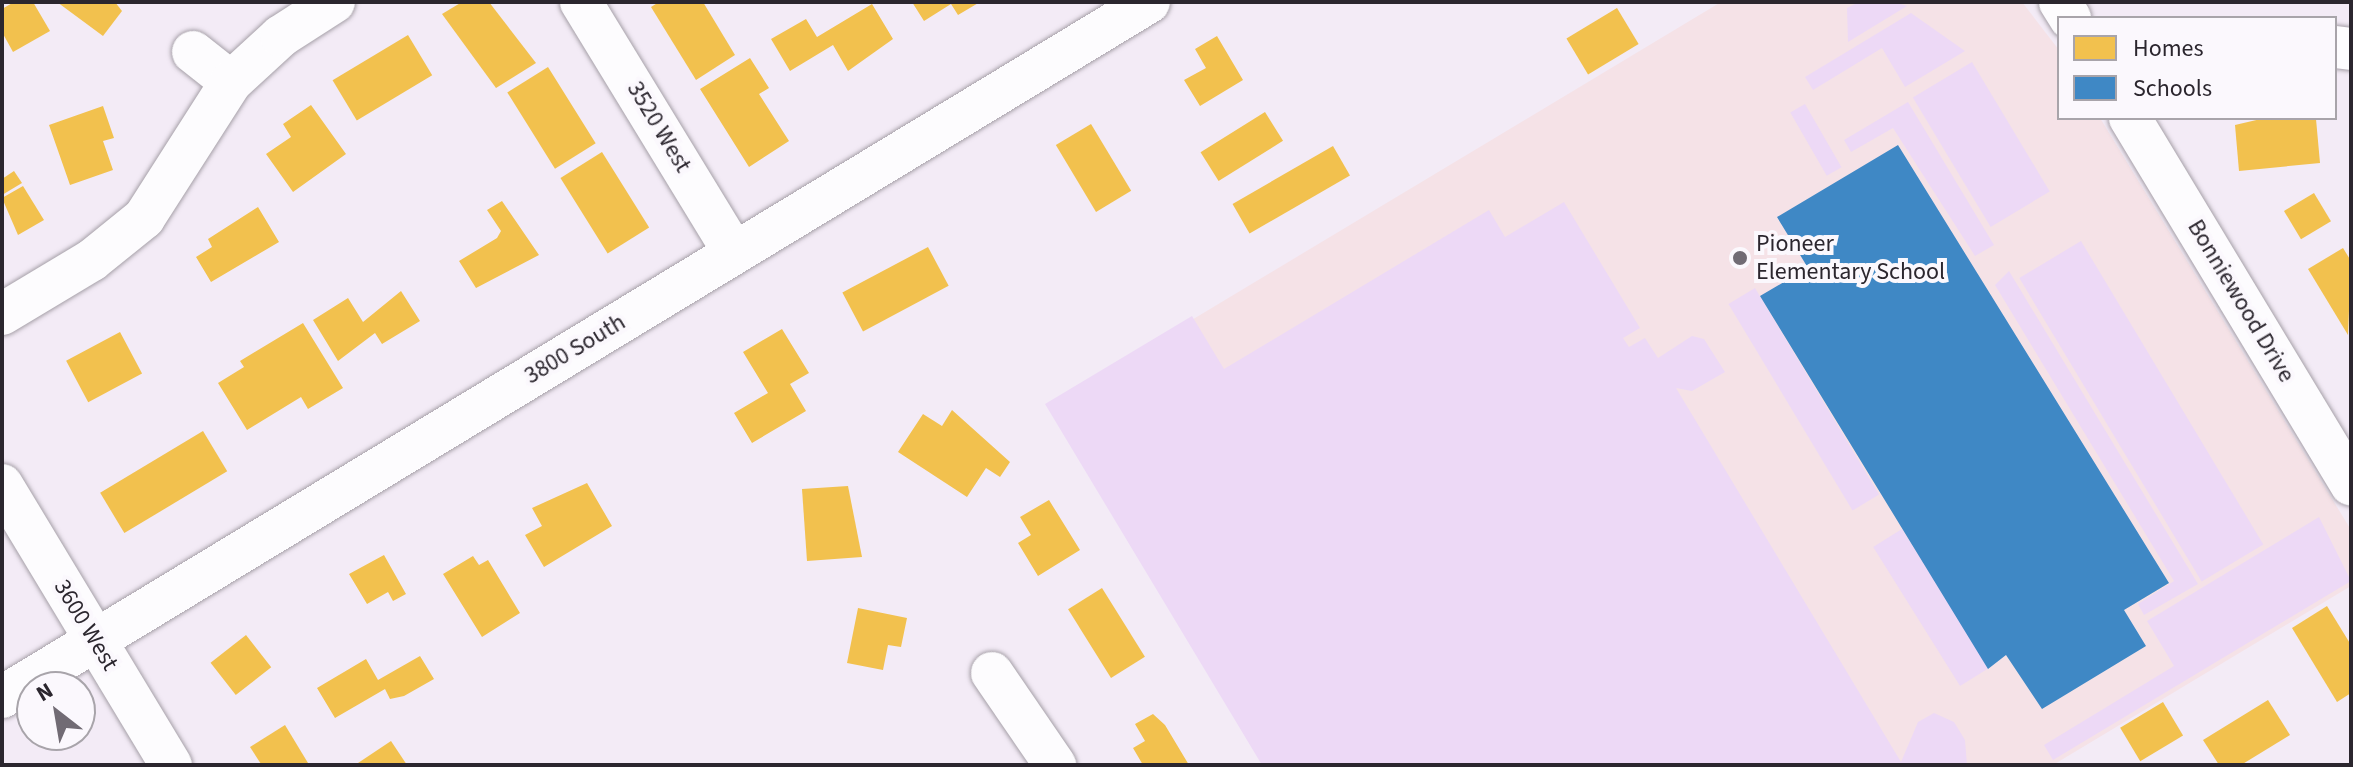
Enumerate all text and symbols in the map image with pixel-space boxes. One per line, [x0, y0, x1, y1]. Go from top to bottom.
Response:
legend [2057, 16, 2337, 120]
text: Homes [2133, 31, 2204, 66]
text: Schools [2133, 71, 2212, 106]
street label: 3520 West [621, 76, 697, 178]
street label: Bonniewood Drive [2181, 214, 2301, 388]
place label: Pioneer Elementary School [1756, 230, 1945, 286]
marker: Pioneer Elementary School [1731, 249, 1749, 267]
street label: 3800 South [519, 308, 631, 390]
street label: 3600 West [48, 574, 124, 676]
north arrow [16, 671, 96, 751]
text: N [30, 675, 59, 710]

